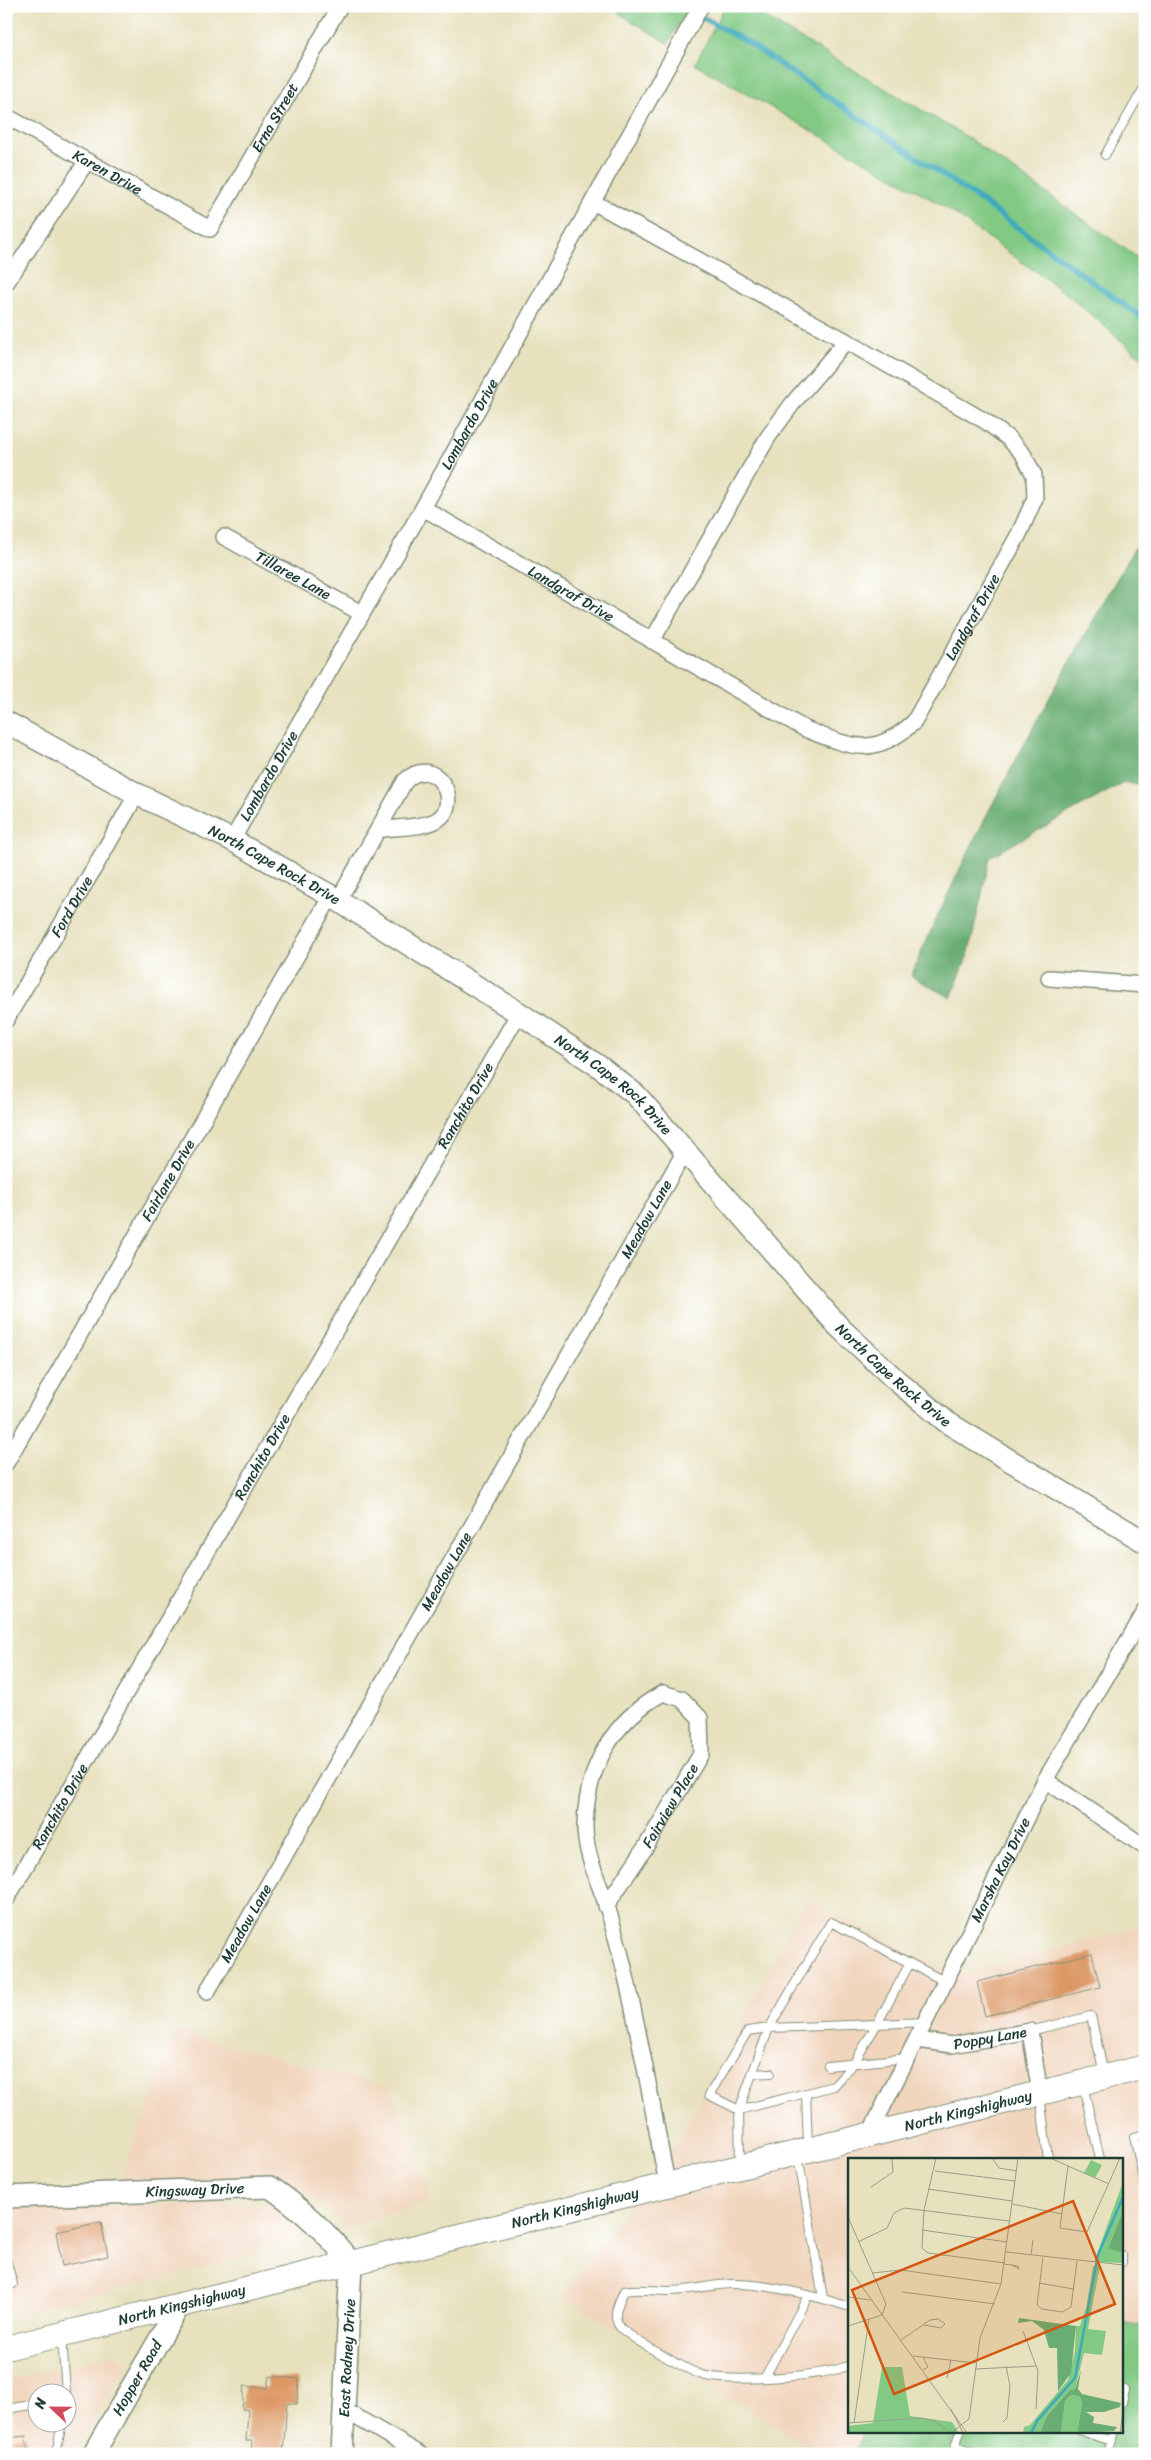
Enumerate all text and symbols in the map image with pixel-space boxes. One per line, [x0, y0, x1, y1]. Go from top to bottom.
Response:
street label: Erna Street [244, 77, 306, 158]
street label: Karen Drive [68, 142, 147, 202]
street label: Lombardo Drive [434, 373, 505, 475]
street label: Tillaree Lane [250, 544, 336, 607]
street label: Landgraf Drive [523, 558, 619, 629]
street label: Landgraf Drive [938, 569, 1007, 665]
street label: Lombardo Drive [232, 725, 306, 826]
street label: North Cape Rock Drive [204, 817, 346, 912]
street label: Ford Drive [44, 871, 100, 942]
street label: North Cape Rock Drive [549, 1027, 679, 1141]
street label: Ranchito Drive [430, 1057, 501, 1153]
street label: Fairlane Drive [134, 1134, 202, 1226]
street label: Meadow Lane [613, 1174, 679, 1264]
street label: North Cape Rock Drive [829, 1317, 957, 1434]
street label: Ranchito Drive [227, 1408, 298, 1505]
street label: Meadow Lane [413, 1527, 479, 1616]
street label: Ranchito Drive [25, 1758, 96, 1855]
street label: Fairview Place [635, 1758, 706, 1853]
street label: Marsha Kay Drive [963, 1812, 1038, 1927]
street label: Meadow Lane [213, 1879, 279, 1968]
street label: Poppy Lane [951, 2019, 1029, 2058]
street label: North Kingshighway [902, 2082, 1035, 2139]
inset map [848, 2158, 1124, 2432]
street label: Kingsway Drive [145, 2175, 245, 2205]
street label: North Kingshighway [508, 2179, 642, 2236]
street label: North Kingshighway [115, 2276, 249, 2333]
street label: East Rodney Drive [331, 2298, 363, 2418]
street label: Hopper Road [105, 2334, 170, 2421]
north arrow [28, 2382, 78, 2432]
text: N [27, 2394, 54, 2413]

